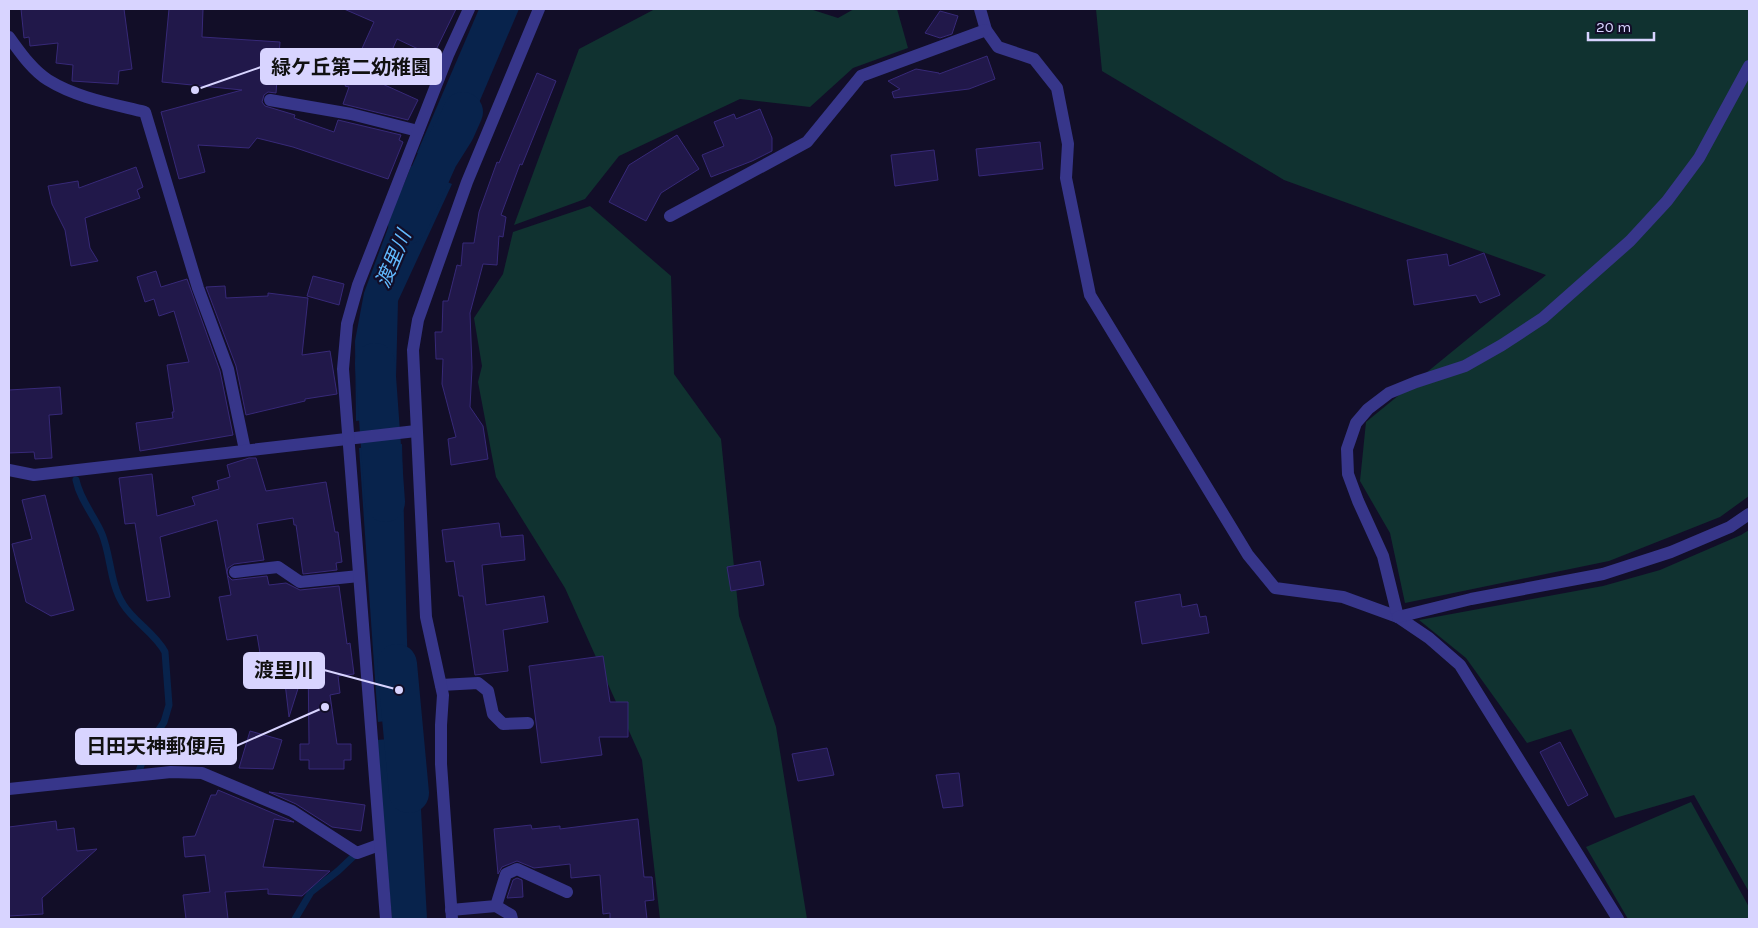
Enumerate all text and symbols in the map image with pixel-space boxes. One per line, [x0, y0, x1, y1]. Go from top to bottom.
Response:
scale bar [1588, 10, 1654, 42]
text: 20 m [1596, 18, 1631, 36]
callout: 緑ケ丘第二幼稚園 [261, 49, 441, 84]
text: 緑ケ丘第二幼稚園 [271, 56, 431, 79]
water label: 渡里川 [371, 225, 417, 291]
callout: 渡里川 [244, 653, 324, 688]
text: 渡里川 [254, 659, 314, 682]
callout: 日田天神郵便局 [76, 729, 236, 764]
text: 日田天神郵便局 [86, 735, 226, 758]

